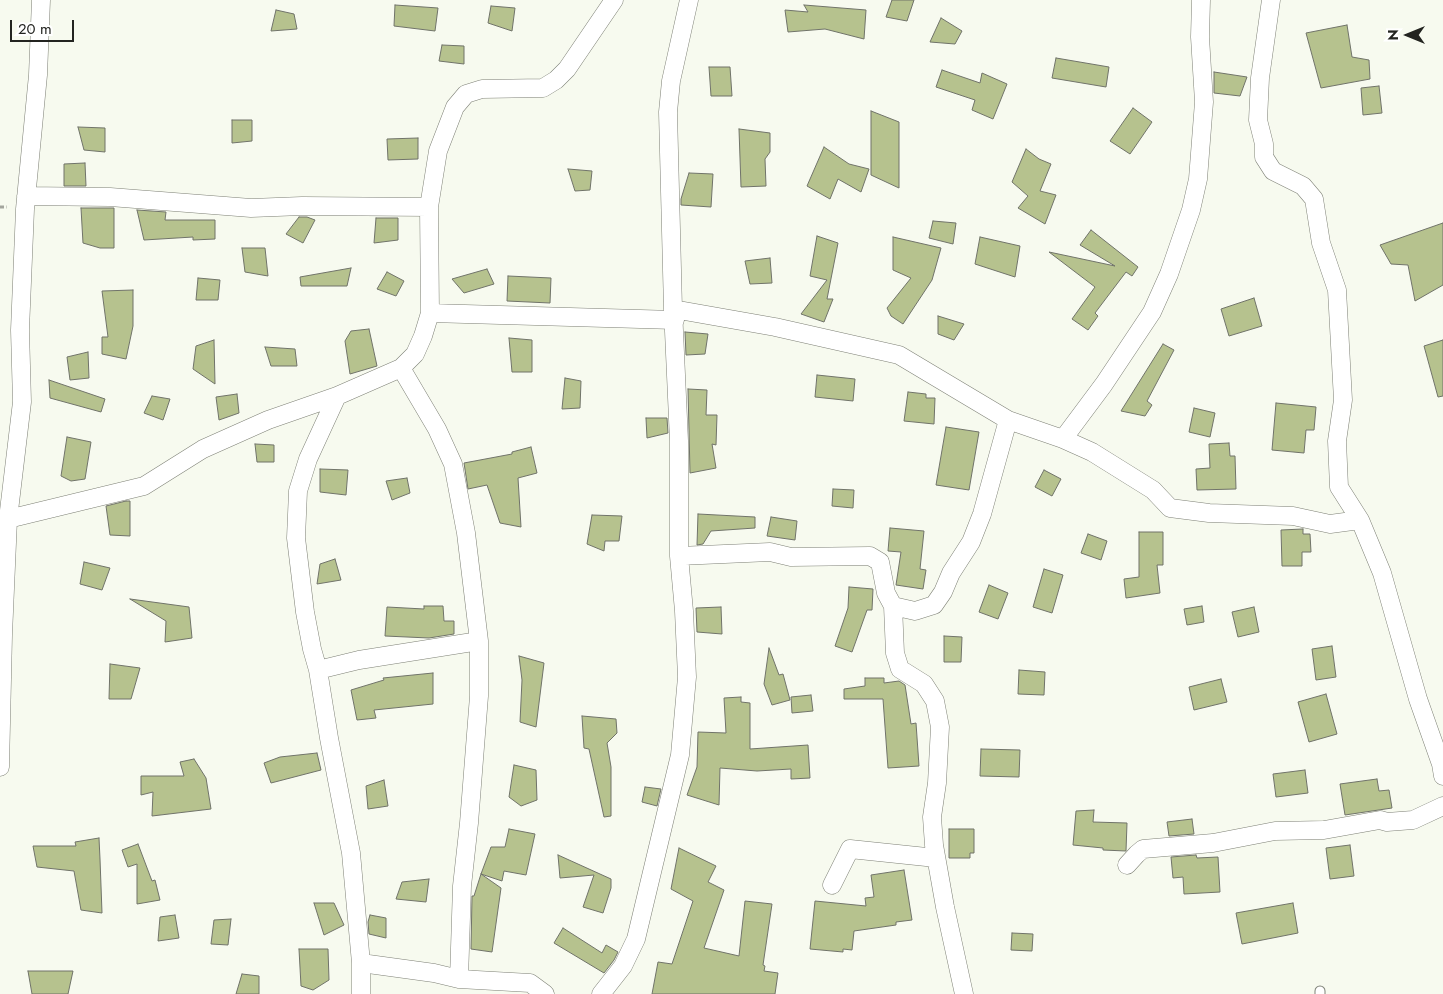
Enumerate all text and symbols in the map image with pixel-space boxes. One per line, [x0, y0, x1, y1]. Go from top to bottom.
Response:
scale bar [12, 10, 76, 42]
north arrow [1383, 10, 1433, 60]
text: 20 m [18, 18, 52, 40]
text: N [1383, 29, 1403, 41]

